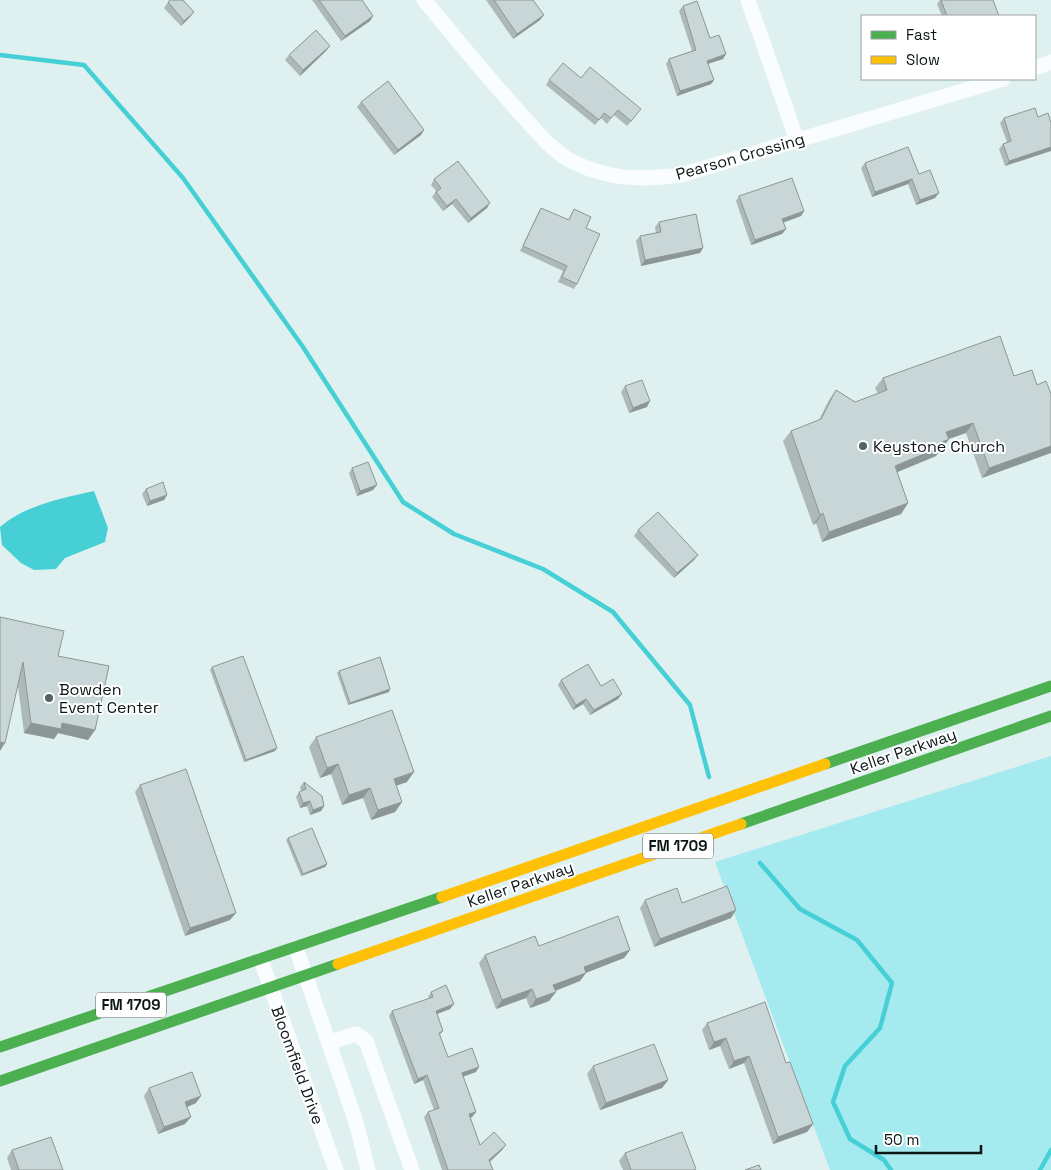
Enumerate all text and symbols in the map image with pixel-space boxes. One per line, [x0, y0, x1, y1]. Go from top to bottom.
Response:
legend [861, 15, 1036, 80]
text: Fast [906, 25, 937, 44]
text: Slow [906, 50, 940, 69]
street label: Pearson Crossing [673, 128, 807, 185]
place label: Keystone Church [873, 436, 1005, 457]
marker: Keystone Church [857, 440, 869, 452]
place label: Bowden Event Center [59, 679, 159, 718]
marker: Bowden Event Center [43, 692, 55, 704]
street label: Keller Parkway [847, 723, 959, 779]
road number: FM 1709 [643, 834, 713, 858]
street label: Keller Parkway [464, 856, 576, 912]
road number: FM 1709 [96, 992, 166, 1018]
street label: Bloomfield Drive [266, 1003, 329, 1127]
scale bar [876, 1122, 981, 1154]
text: 50 m [884, 1130, 919, 1149]

